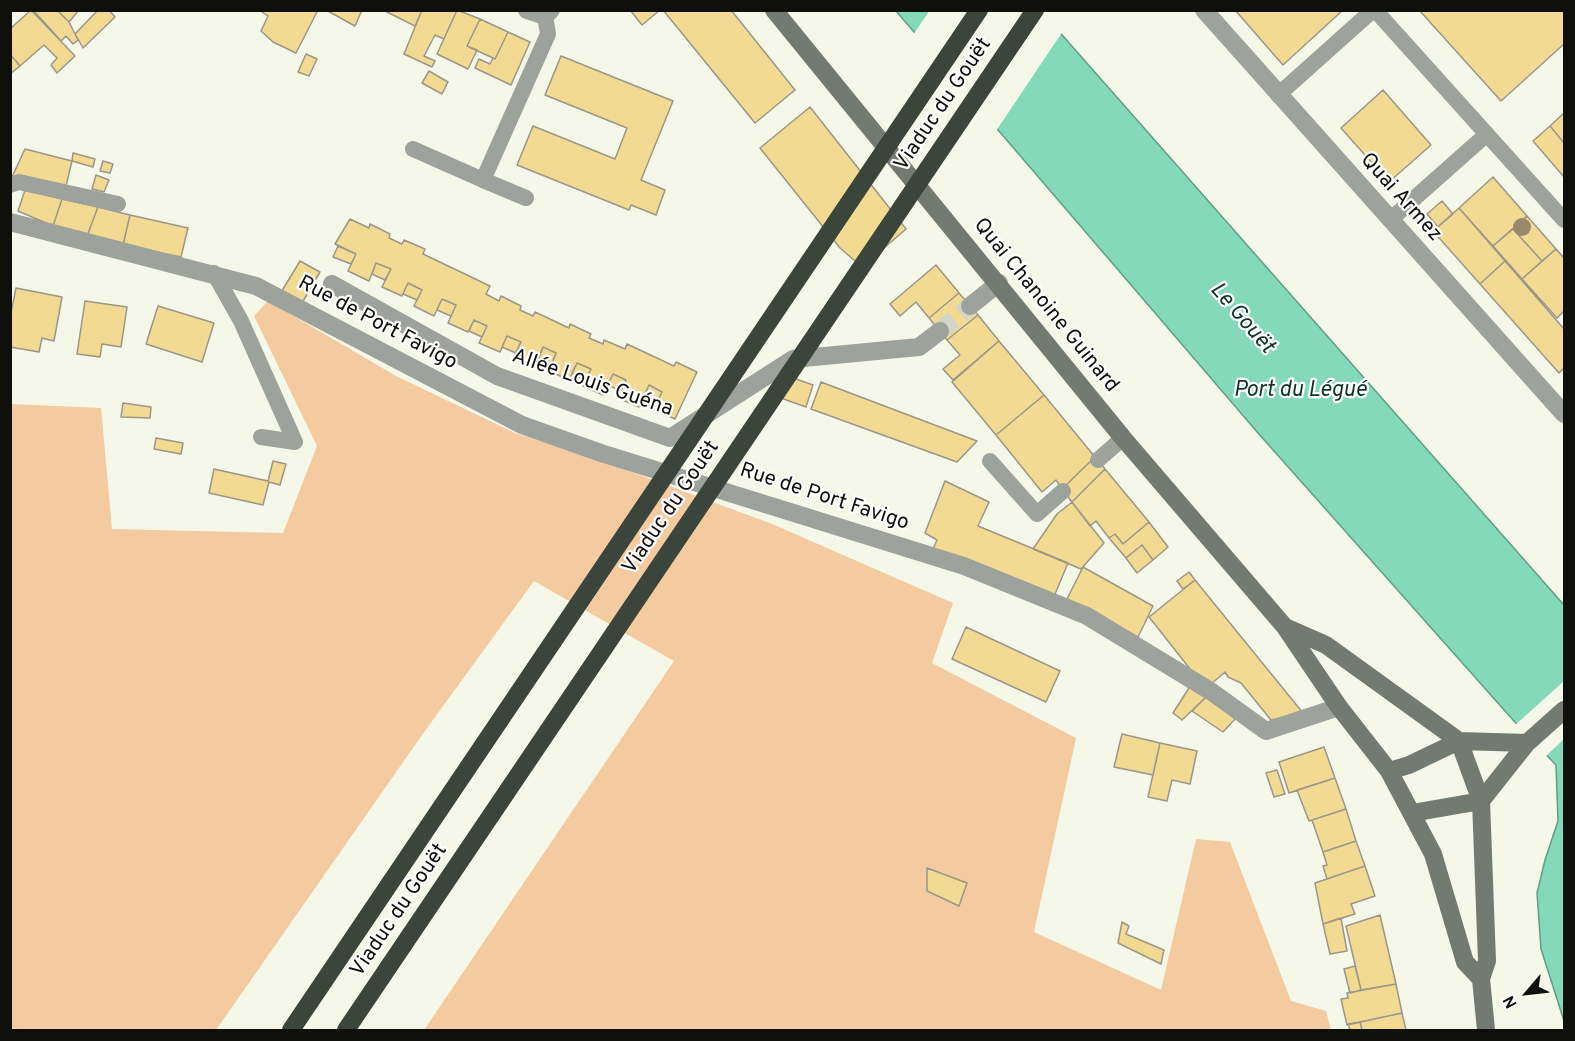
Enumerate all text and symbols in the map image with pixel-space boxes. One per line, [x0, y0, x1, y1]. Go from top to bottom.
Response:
street label: Viaduc du Gouët [890, 34, 998, 176]
street label: Quai Armez [1354, 148, 1446, 248]
street label: Quai Chanoine Guinard [967, 214, 1123, 398]
street label: Rue de Port Favigo [293, 271, 461, 377]
water label: Le Gouët [1203, 278, 1279, 360]
street label: Allée Louis Guéna [508, 345, 676, 423]
water label: Port du Légué [1234, 379, 1366, 405]
street label: Viaduc du Gouët [618, 437, 726, 579]
street label: Rue de Port Favigo [736, 459, 912, 537]
street label: Viaduc du Gouët [346, 840, 454, 982]
north arrow [1497, 963, 1557, 1023]
text: N [1500, 992, 1523, 1011]

